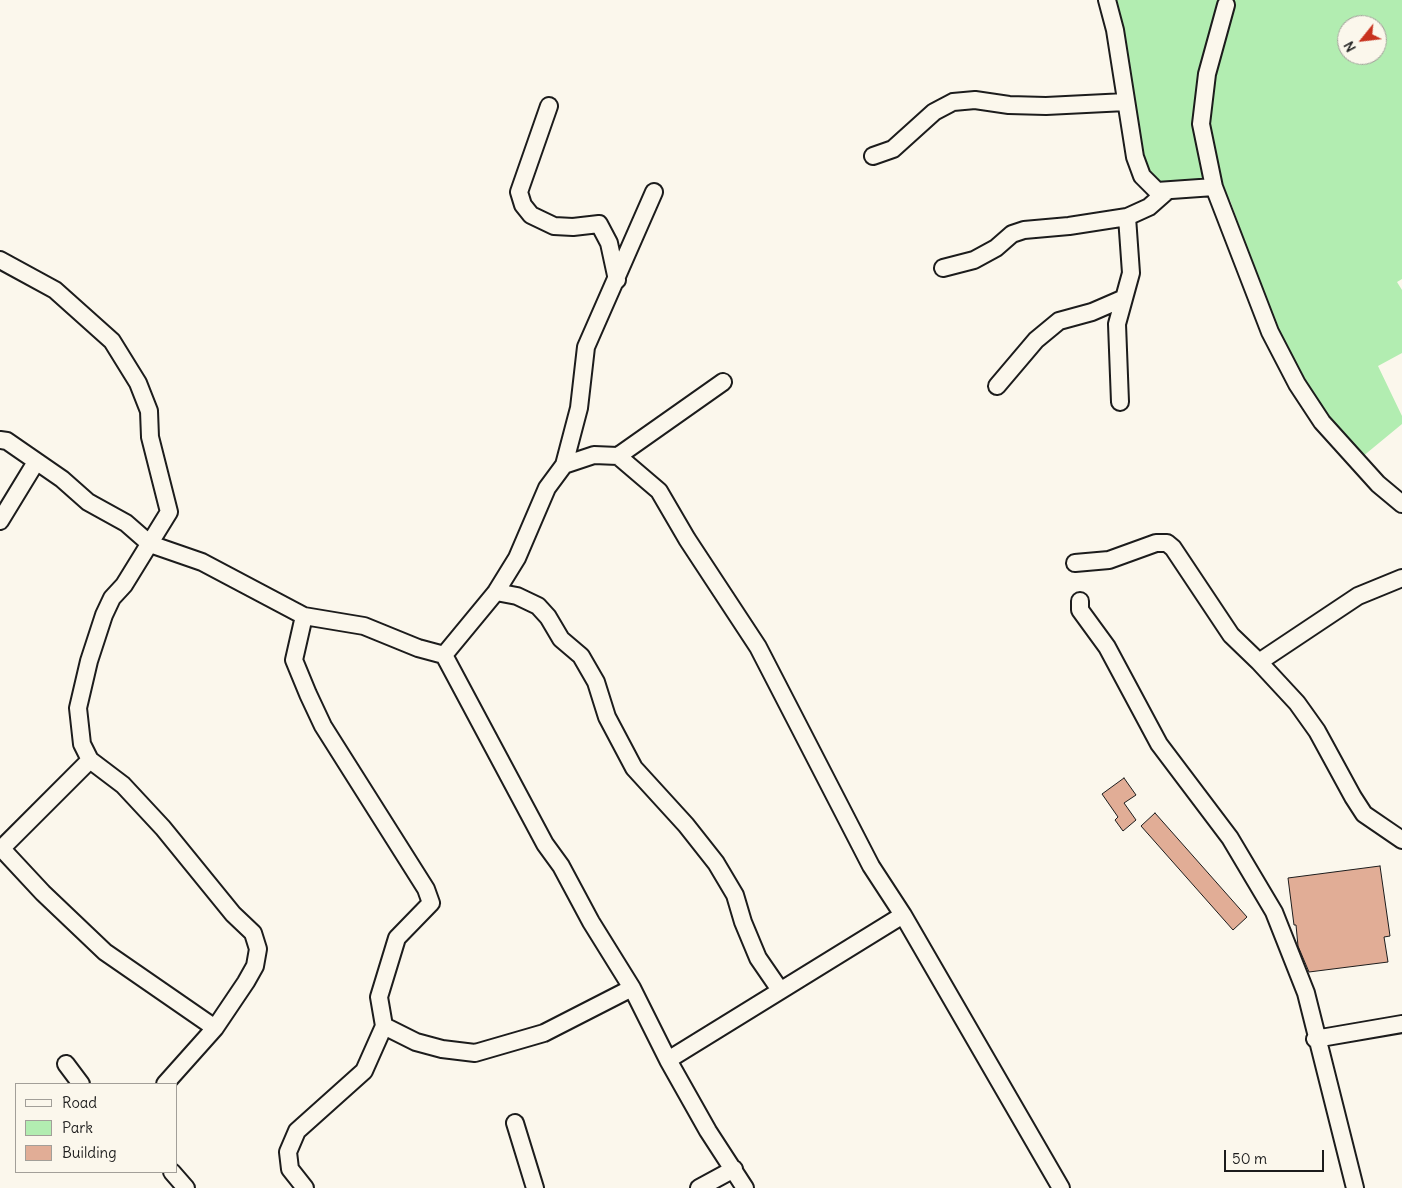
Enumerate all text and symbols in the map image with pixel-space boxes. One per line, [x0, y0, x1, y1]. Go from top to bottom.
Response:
north arrow [1337, 15, 1387, 65]
text: N [1340, 38, 1360, 55]
legend [15, 1083, 178, 1173]
text: Road [62, 1093, 97, 1112]
text: Park [62, 1118, 93, 1137]
scale bar [1227, 1140, 1327, 1172]
text: Building [62, 1143, 117, 1162]
text: 50 m [1232, 1149, 1267, 1168]

